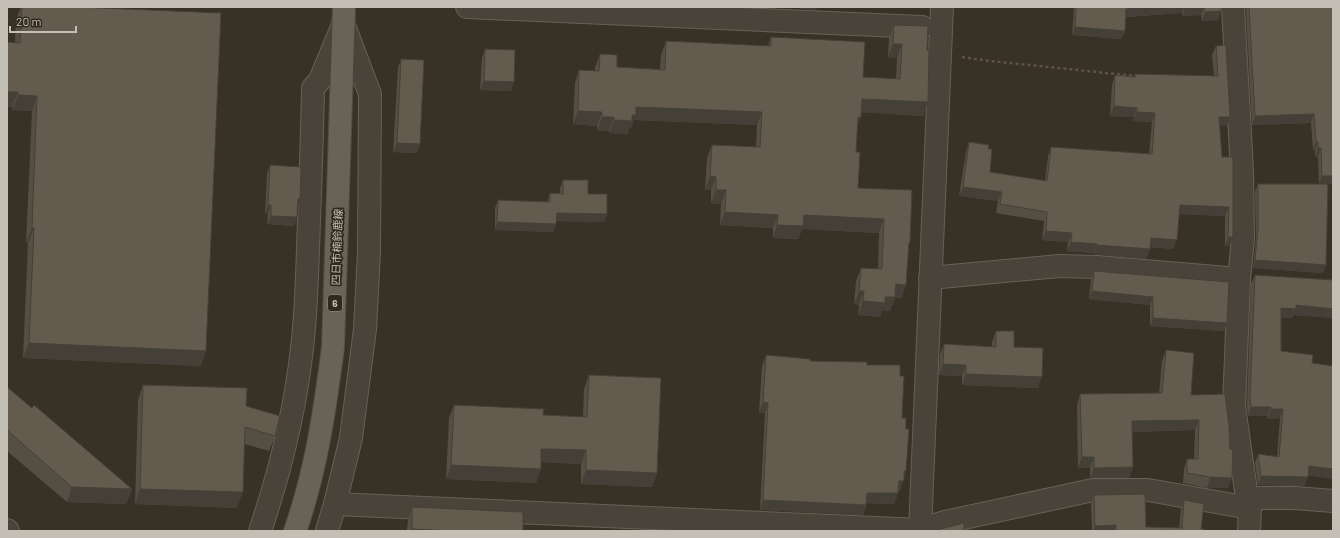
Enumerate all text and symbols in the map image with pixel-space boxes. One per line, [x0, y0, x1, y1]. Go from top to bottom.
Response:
scale bar [10, 8, 76, 34]
text: 20 m [16, 14, 42, 28]
street label: 四日市楠鈴鹿線 [329, 208, 344, 286]
road number: 6 [328, 295, 342, 311]

